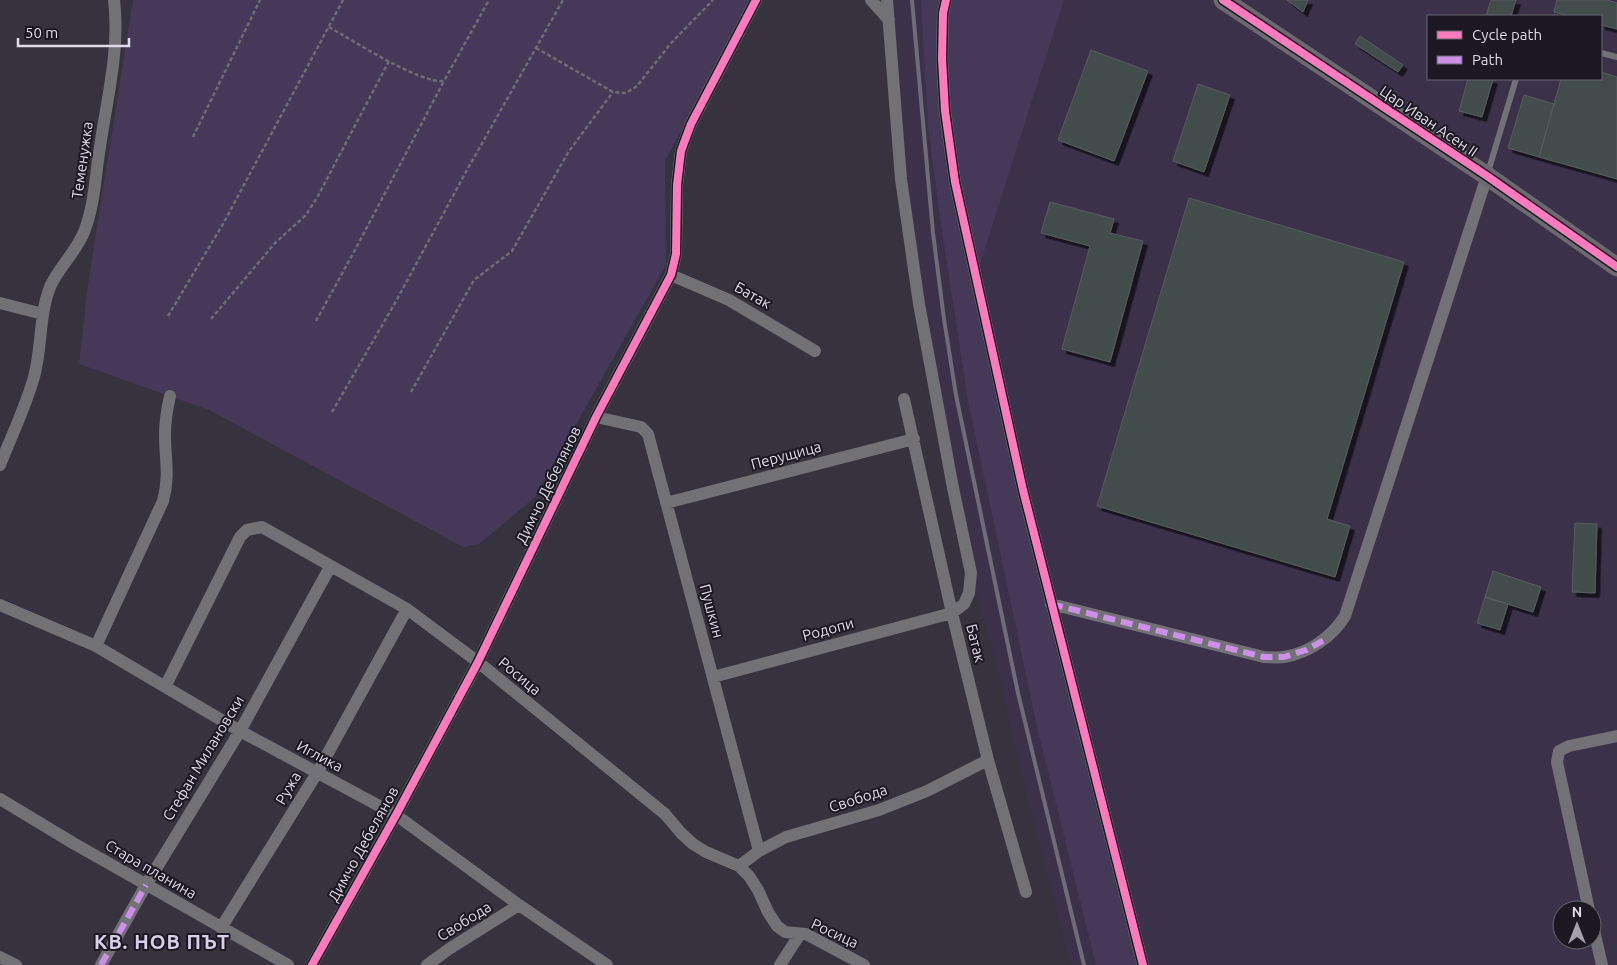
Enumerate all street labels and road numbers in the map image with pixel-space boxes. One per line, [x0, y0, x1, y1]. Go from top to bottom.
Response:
street label: Цар Иван Асен II [1377, 82, 1481, 160]
street label: Теменужка [68, 120, 96, 200]
street label: Батак [732, 278, 774, 312]
street label: Димчо Дебелянов [512, 423, 584, 547]
street label: Перущица [749, 437, 823, 473]
street label: Пушкин [697, 582, 727, 640]
street label: Родопи [800, 614, 856, 644]
street label: Батак [963, 622, 989, 664]
street label: Росица [495, 653, 545, 699]
street label: Стефан Милановски [159, 692, 247, 824]
street label: Иглика [294, 737, 346, 775]
street label: Ружа [272, 769, 304, 807]
street label: Свобода [827, 781, 889, 815]
street label: Димчо Дебелянов [324, 784, 402, 904]
street label: Стара планина [102, 836, 200, 902]
street label: Свобода [434, 898, 494, 944]
street label: Росица [809, 915, 861, 951]

